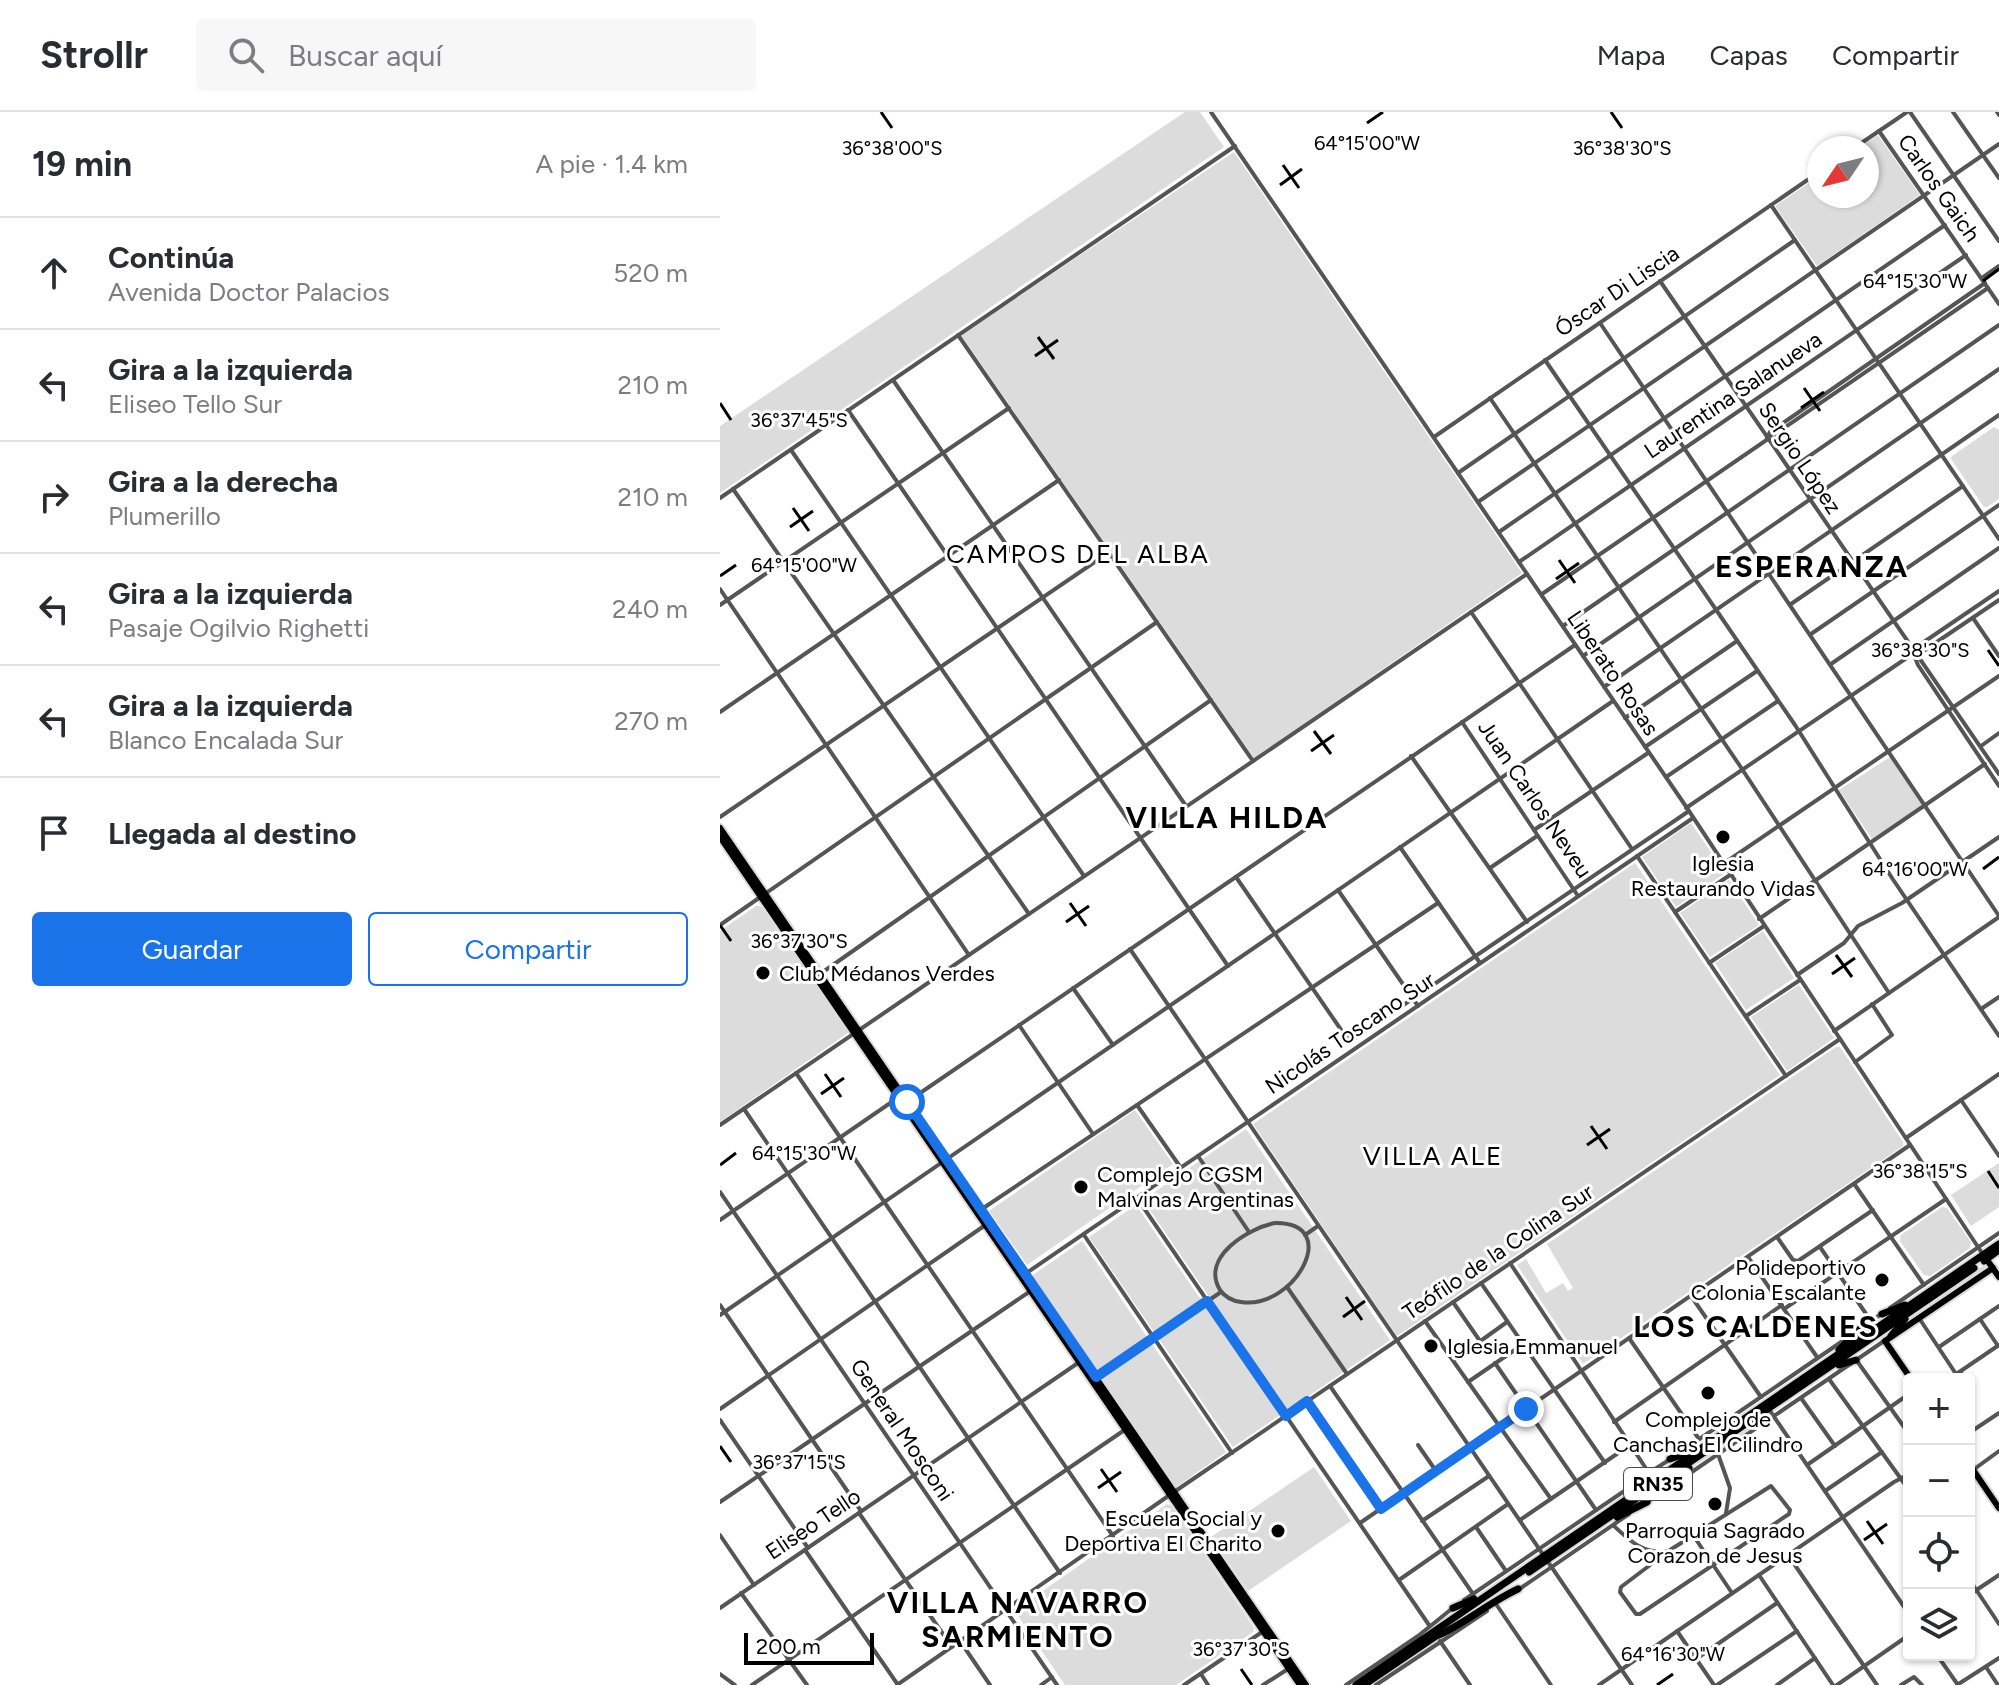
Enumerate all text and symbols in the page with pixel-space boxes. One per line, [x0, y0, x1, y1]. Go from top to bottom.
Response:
search box [196, 19, 756, 91]
text: Strollr [40, 32, 148, 78]
icon: search [224, 33, 268, 77]
text: Buscar aquí [288, 37, 442, 74]
text: Mapa [1597, 38, 1666, 72]
text: Capas [1710, 38, 1788, 72]
text: Compartir [1832, 38, 1959, 72]
street label: Carlos Gaich [1892, 129, 1986, 247]
text: 64°15'00"W [1314, 131, 1420, 155]
text: 36°38'00"S [841, 136, 943, 160]
text: 36°38'30"S [1572, 136, 1672, 160]
north arrow [1807, 136, 1879, 208]
text: 19 min [32, 144, 132, 185]
text: A pie · 1.4 km [535, 148, 688, 180]
text: Continúa [108, 239, 234, 276]
street label: Óscar Di Liscia [1550, 240, 1684, 342]
icon: ahead [32, 251, 76, 295]
text: 520 m [613, 257, 688, 289]
text: 64°15'30"W [1863, 269, 1967, 293]
text: Avenida Doctor Palacios [108, 276, 390, 308]
street label: Laurentina Salanueva [1639, 326, 1827, 464]
text: Gira a la izquierda [108, 351, 353, 388]
icon: left [32, 363, 76, 407]
text: 210 m [618, 369, 688, 401]
text: Eliseo Tello Sur [108, 388, 282, 420]
street label: Sergio López [1753, 397, 1847, 519]
text: 36°37'45"S [750, 408, 848, 432]
text: Gira a la derecha [108, 463, 338, 500]
icon: right [32, 475, 76, 519]
text: 210 m [618, 481, 688, 513]
text: Plumerillo [108, 500, 221, 532]
district label: CAMPOS DEL ALBA [946, 538, 1210, 570]
district label: ESPERANZA [1715, 548, 1909, 585]
text: 64°15'00"W [751, 553, 857, 577]
text: Gira a la izquierda [108, 575, 353, 612]
icon: left [32, 587, 76, 631]
text: 240 m [612, 593, 688, 625]
street label: Liberato Rosas [1561, 605, 1665, 741]
text: Pasaje Ogilvio Righetti [108, 612, 369, 644]
text: 36°38'30"S [1870, 638, 1970, 662]
text: Gira a la izquierda [108, 687, 353, 724]
icon: left [32, 699, 76, 743]
text: 270 m [614, 705, 688, 737]
street label: Juan Carlos Neveu [1472, 715, 1598, 883]
text: Blanco Encalada Sur [108, 724, 343, 756]
district label: VILLA HILDA [1126, 799, 1328, 836]
icon: arrive [32, 811, 76, 855]
text: Llegada al destino [108, 815, 356, 852]
marker: Iglesia Restaurando Vidas [1714, 828, 1732, 846]
place label: Iglesia Restaurando Vidas [1631, 850, 1815, 902]
text: 64°16'00"W [1862, 857, 1968, 881]
button: Guardar [32, 912, 352, 986]
button: Compartir [368, 912, 688, 986]
text: 36°37'30"S [750, 929, 848, 953]
place label: Club Médanos Verdes [779, 960, 995, 987]
marker: Club Médanos Verdes [754, 964, 772, 982]
street label: Nicolás Toscano Sur [1260, 966, 1441, 1100]
route start [889, 1084, 925, 1120]
district label: VILLA ALE [1363, 1140, 1503, 1172]
text: 64°15'30"W [752, 1141, 856, 1165]
text: 36°38'15"S [1872, 1159, 1968, 1183]
place label: Complejo CGSM Malvinas Argentinas [1097, 1161, 1294, 1213]
marker: Complejo CGSM Malvinas Argentinas [1072, 1178, 1090, 1196]
street label: Teófilo de la Colina Sur [1397, 1178, 1599, 1326]
place label: Polideportivo Colonia Escalante [1691, 1254, 1866, 1306]
marker: Polideportivo Colonia Escalante [1873, 1271, 1891, 1289]
district label: LOS CALDENES [1633, 1308, 1879, 1345]
place label: Iglesia Emmanuel [1447, 1333, 1618, 1360]
marker: Iglesia Emmanuel [1422, 1337, 1440, 1355]
street label: General Mosconi [844, 1354, 960, 1506]
map controls [1903, 1373, 1975, 1661]
button: + [1903, 1373, 1975, 1445]
marker: Complejo de Canchas El Cilindro [1699, 1384, 1717, 1402]
route end [1508, 1391, 1544, 1427]
place label: Complejo de Canchas El Cilindro [1613, 1406, 1803, 1458]
button: − [1903, 1445, 1975, 1517]
text: 36°37'15"S [752, 1450, 846, 1474]
road number: RN35 [1624, 1468, 1692, 1500]
street label: Eliseo Tello [760, 1482, 866, 1566]
marker: Parroquia Sagrado Corazon de Jesus [1706, 1495, 1724, 1513]
place label: Escuela Social y Deportiva El Charito [1064, 1505, 1262, 1557]
place label: Parroquia Sagrado Corazon de Jesus [1625, 1517, 1805, 1569]
button: locate [1903, 1517, 1975, 1589]
marker: Escuela Social y Deportiva El Charito [1269, 1522, 1287, 1540]
district label: VILLA NAVARRO SARMIENTO [887, 1584, 1149, 1655]
button: layers [1903, 1589, 1975, 1661]
scale bar [744, 1629, 874, 1665]
text: 200 m [756, 1633, 821, 1660]
text: 36°37'30"S [1192, 1637, 1290, 1661]
text: 64°16'30"W [1621, 1642, 1725, 1666]

